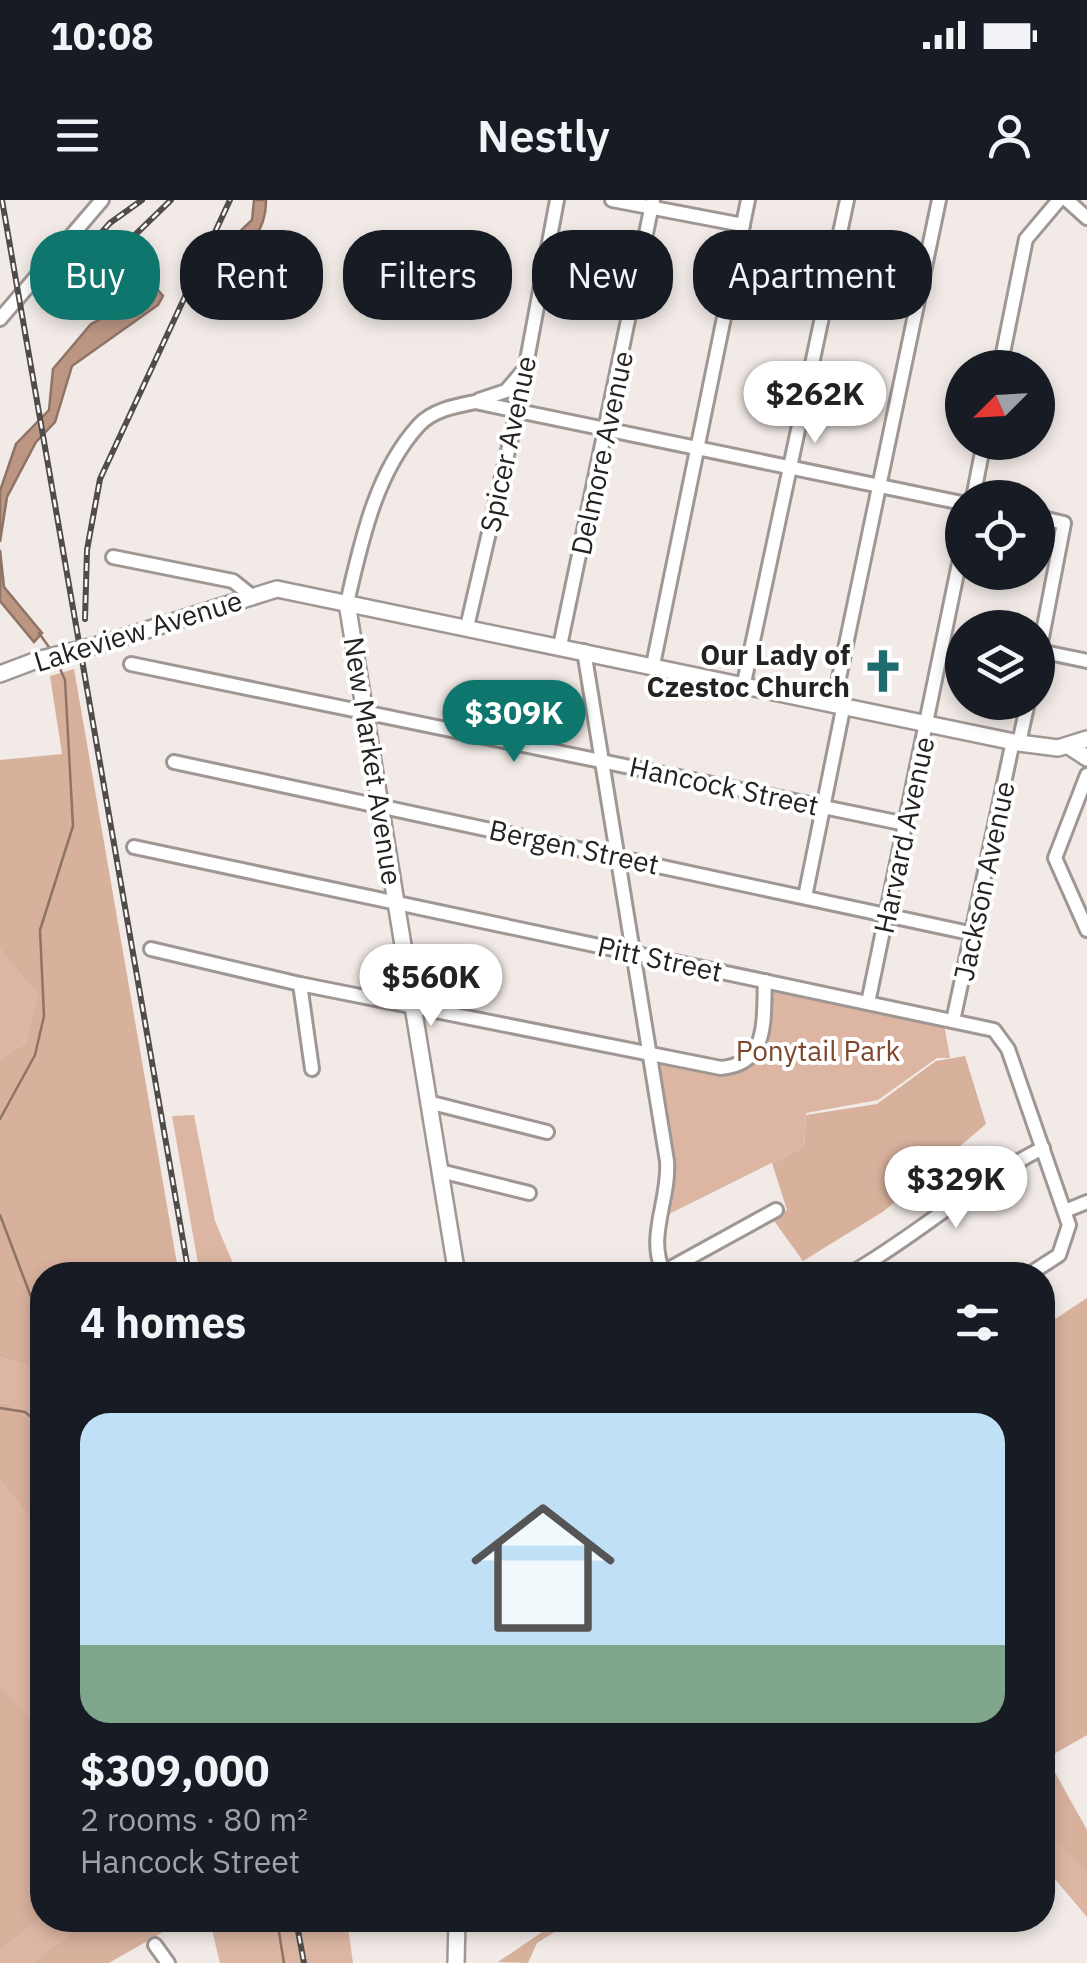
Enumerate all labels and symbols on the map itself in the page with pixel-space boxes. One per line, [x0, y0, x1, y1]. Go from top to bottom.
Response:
street label: Delmore Avenue [562, 348, 641, 558]
north arrow [945, 350, 1055, 460]
street label: Spicer Avenue [471, 352, 544, 535]
pin: $262K [745, 361, 885, 446]
street label: Lakeview Avenue [29, 581, 247, 680]
street label: New Market Avenue [336, 634, 411, 888]
place label: Our Lady of Czestoc Church [647, 636, 850, 705]
church icon: Our Lady of Czestoc Church [859, 647, 907, 695]
pin: $309K [444, 680, 584, 765]
street label: Harvard Avenue [865, 733, 942, 937]
street label: Hancock Street [626, 747, 822, 824]
street label: Jackson Avenue [944, 778, 1023, 984]
street label: Bergen Street [486, 810, 662, 883]
street label: Pitt Street [594, 927, 726, 990]
pin: $560K [361, 944, 501, 1029]
park label: Ponytail Park [736, 1032, 900, 1069]
pin: $329K [886, 1146, 1026, 1231]

